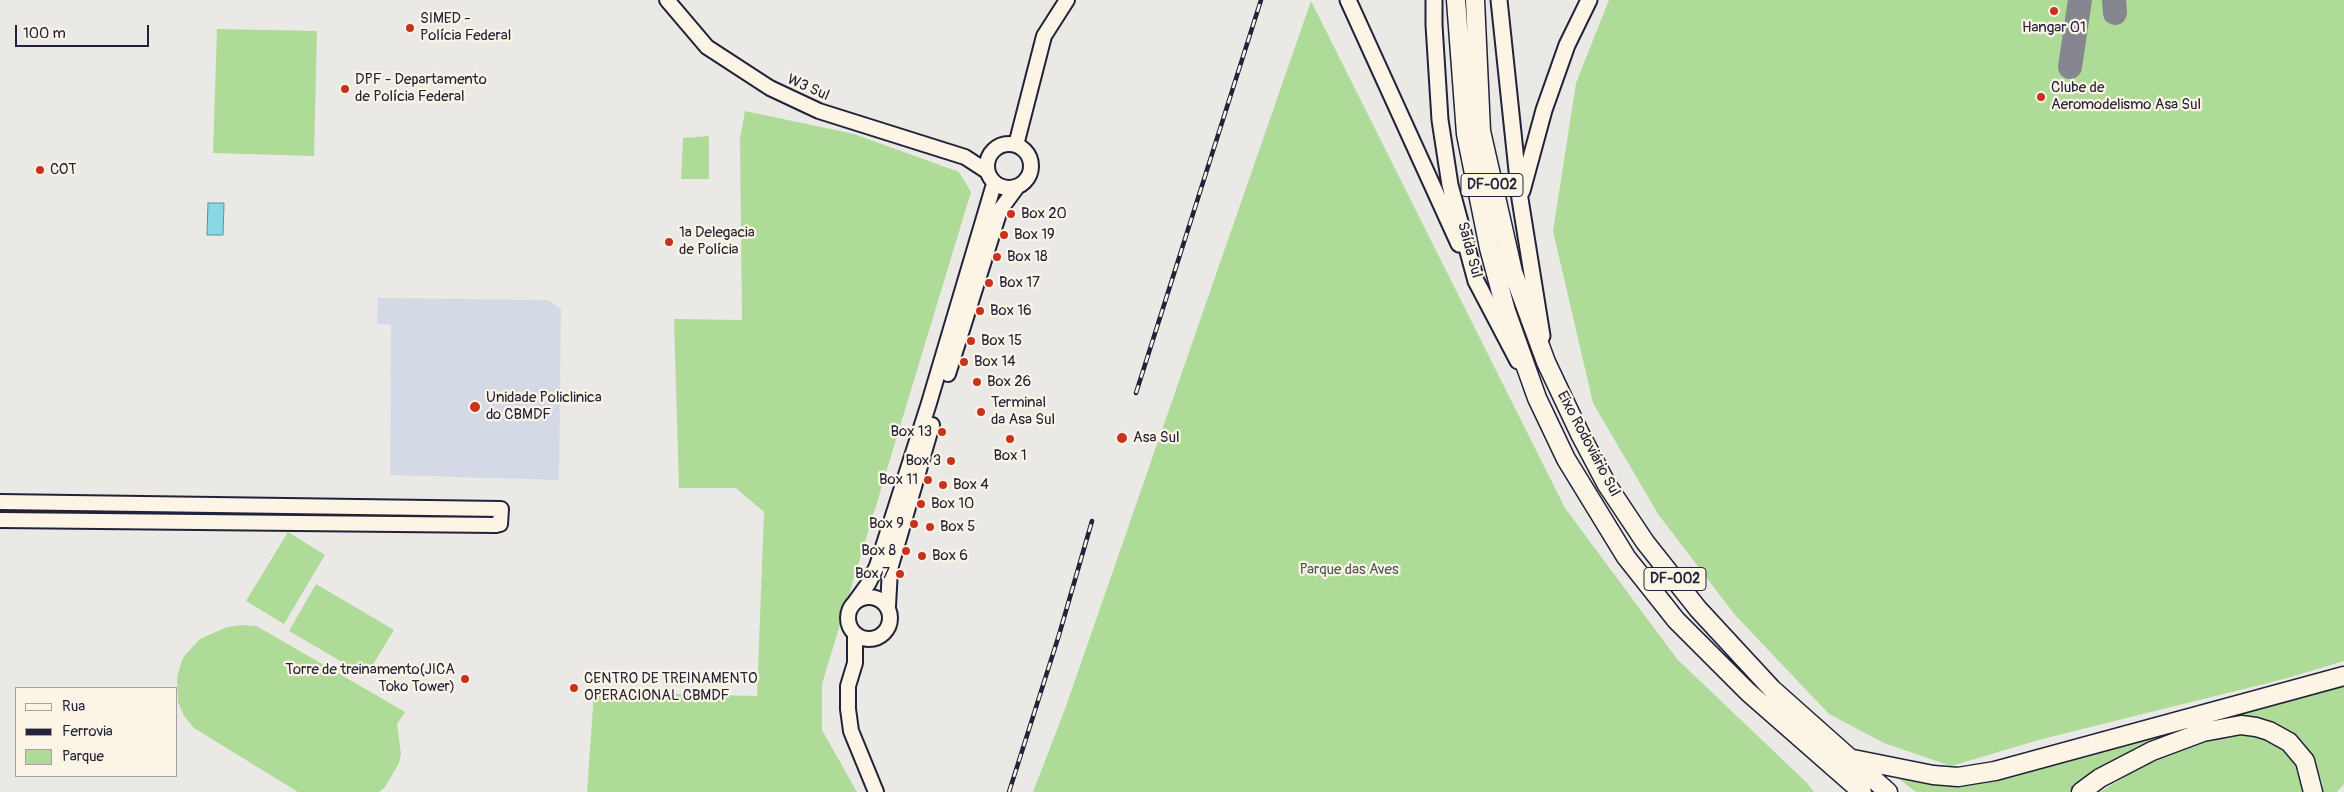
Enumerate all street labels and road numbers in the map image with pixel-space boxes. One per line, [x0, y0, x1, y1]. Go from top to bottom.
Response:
street label: W3 Sul [784, 71, 832, 105]
road number: DF-002 [1461, 174, 1523, 196]
street label: Saída Sul [1453, 220, 1485, 280]
street label: Eixo Rodoviário Sul [1553, 388, 1623, 500]
road number: DF-002 [1644, 568, 1706, 590]

